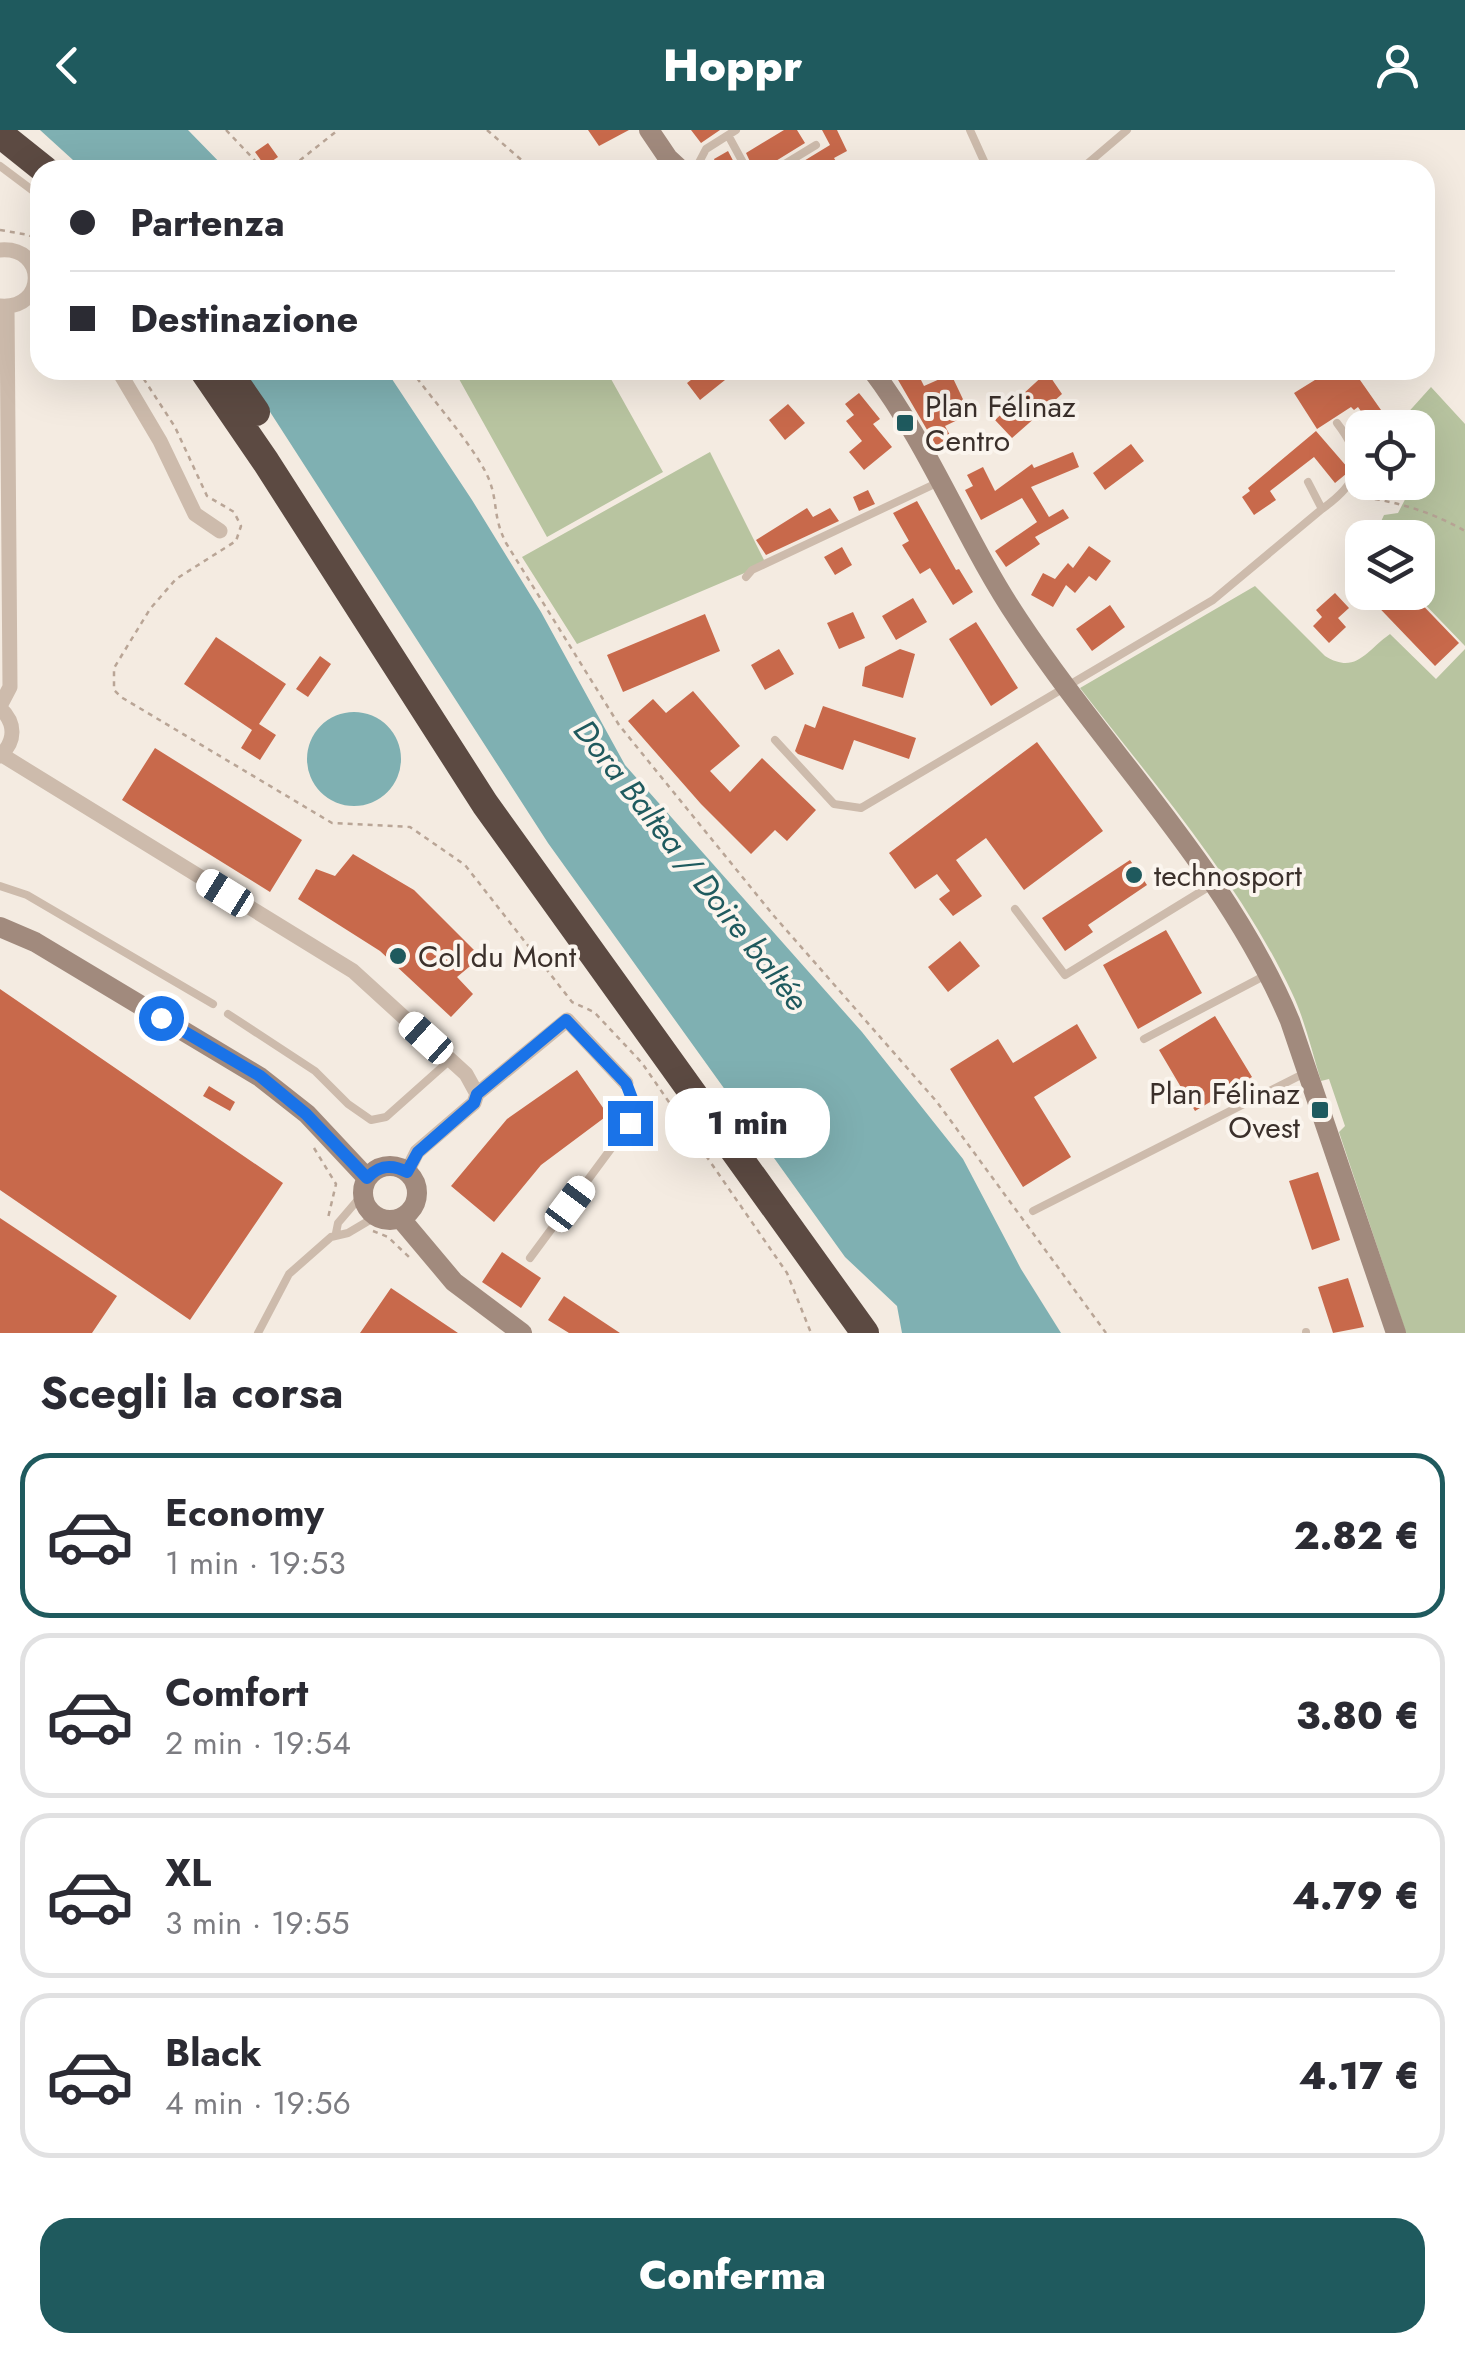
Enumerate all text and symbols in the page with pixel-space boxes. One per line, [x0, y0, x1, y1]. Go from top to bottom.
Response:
text: Hoppr [663, 33, 802, 98]
icon: back [40, 38, 95, 93]
icon: person [1370, 38, 1425, 93]
text: Partenza [130, 195, 285, 250]
text: Destinazione [130, 291, 358, 346]
place label: Plan Félinaz Centro [925, 385, 1076, 462]
map controls [1345, 410, 1435, 610]
button: locate [1345, 410, 1435, 500]
marker: Plan Félinaz Centro [894, 412, 916, 434]
button: layers [1345, 520, 1435, 610]
water label: Dora Baltea / Doire baltée [562, 710, 820, 1020]
place label: technosport [1154, 854, 1303, 897]
car [192, 864, 258, 922]
marker: technosport [1123, 864, 1145, 886]
place label: Col du Mont [418, 935, 577, 978]
marker: Col du Mont [387, 945, 409, 967]
route start [139, 996, 184, 1041]
car [394, 1007, 458, 1069]
place label: Plan Félinaz Ovest [1149, 1072, 1301, 1149]
callout: 1 min [665, 1088, 830, 1158]
marker: Plan Félinaz Ovest [1309, 1099, 1331, 1121]
text: 1 min [707, 1100, 788, 1146]
route end [608, 1101, 653, 1146]
car [540, 1171, 600, 1237]
text: Scegli la corsa [40, 1360, 344, 1425]
text: Economy [165, 1485, 324, 1540]
icon: car [45, 1491, 135, 1581]
text: 2.82 € [1294, 1508, 1420, 1563]
text: 1 min · 19:53 [165, 1540, 346, 1586]
text: Comfort [165, 1665, 308, 1720]
icon: car [45, 1671, 135, 1761]
text: 3.80 € [1296, 1688, 1420, 1743]
text: 2 min · 19:54 [165, 1720, 351, 1766]
text: XL [165, 1845, 211, 1900]
icon: car [45, 1851, 135, 1941]
text: 4.79 € [1292, 1868, 1420, 1923]
text: 3 min · 19:55 [165, 1900, 349, 1946]
text: Black [165, 2025, 262, 2080]
icon: car [45, 2031, 135, 2121]
text: 4.17 € [1299, 2048, 1420, 2103]
text: 4 min · 19:56 [165, 2080, 351, 2126]
button: Conferma [40, 2218, 1425, 2333]

